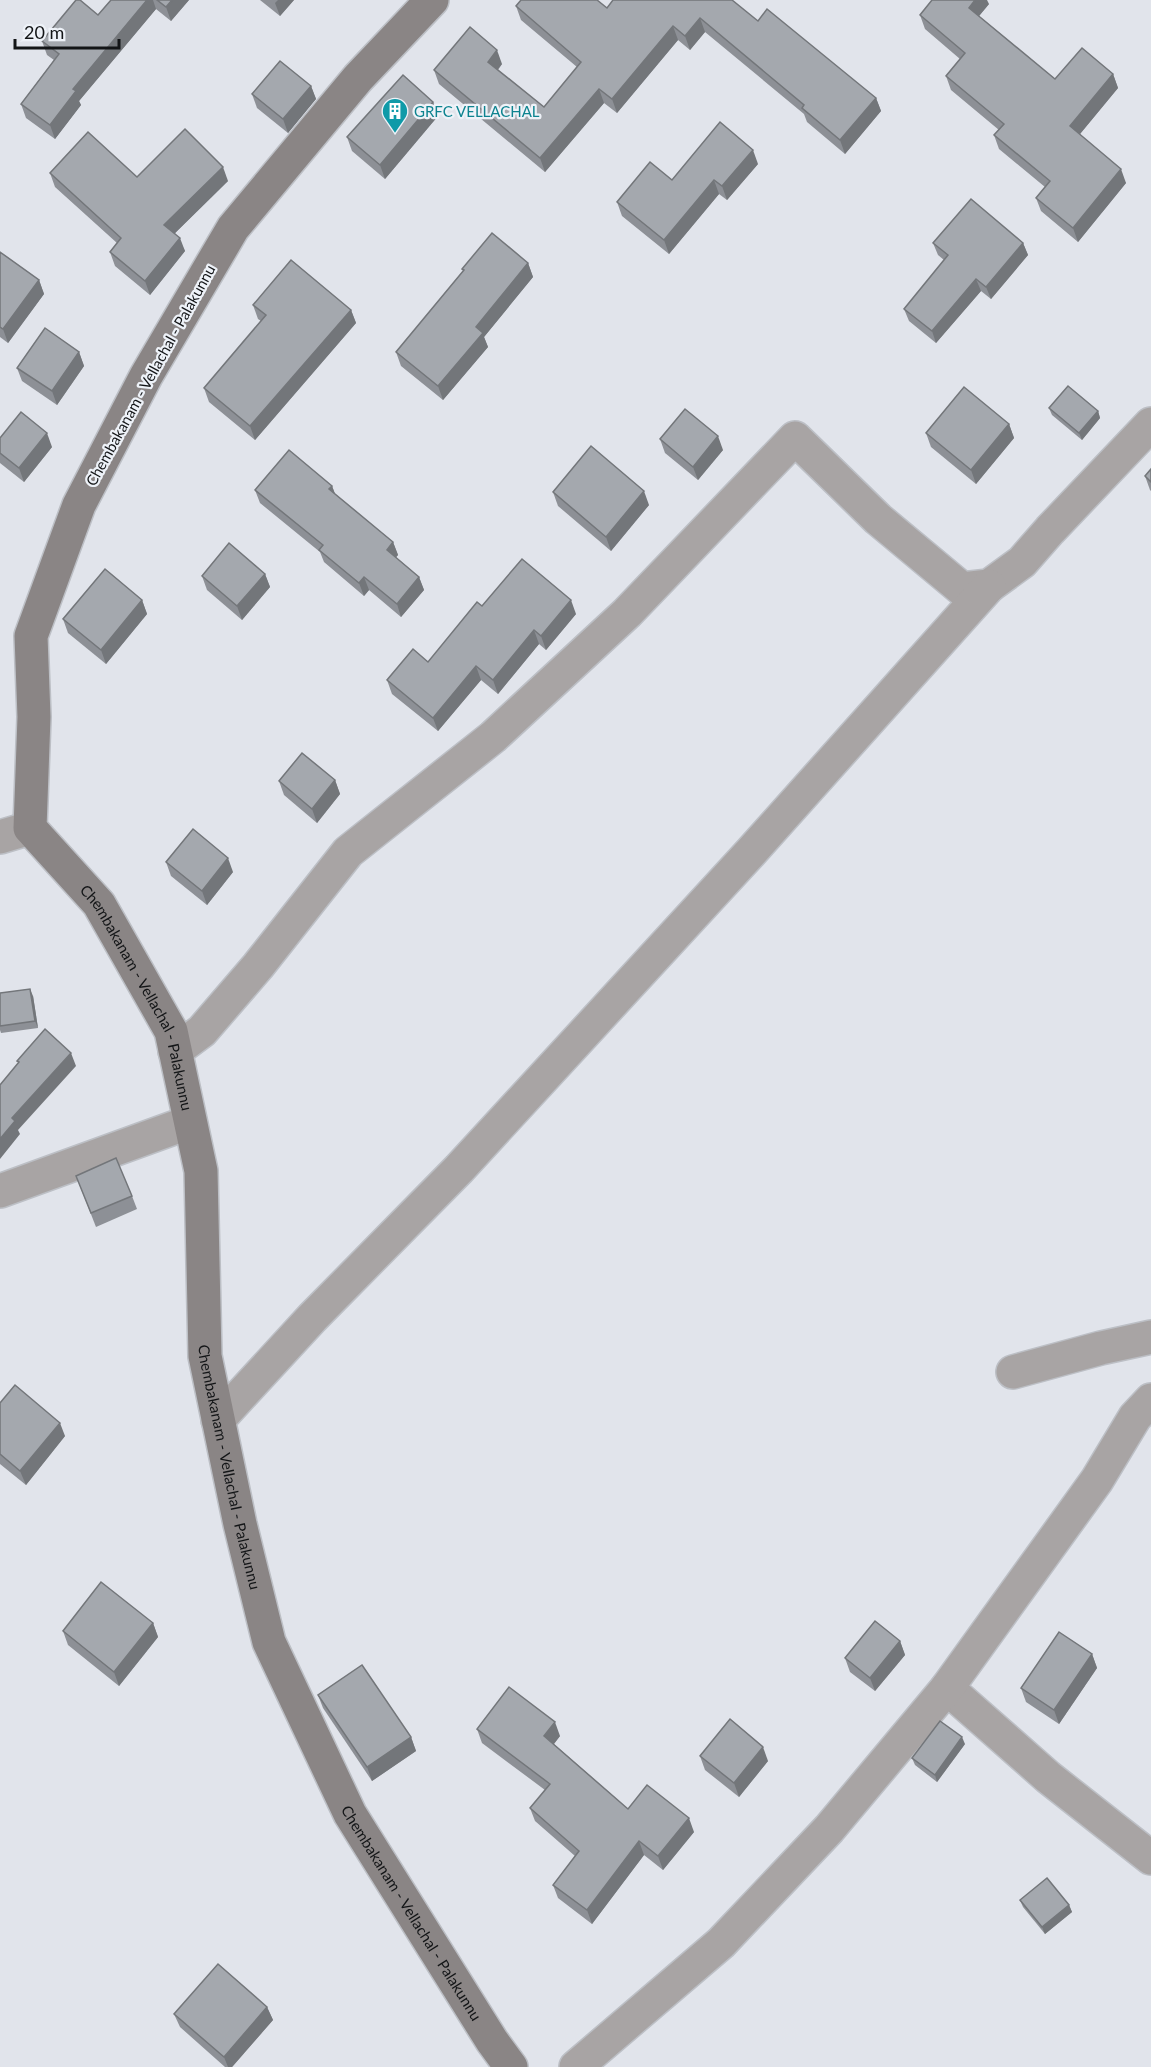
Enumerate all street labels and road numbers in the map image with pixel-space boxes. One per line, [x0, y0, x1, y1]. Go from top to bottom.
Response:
street label: Chembakanam - Vellachal - Palakunnu [82, 261, 218, 489]
street label: Chembakanam - Vellachal - Palakunnu [77, 881, 197, 1112]
street label: Chembakanam - Vellachal - Palakunnu [196, 1344, 265, 1591]
street label: Chembakanam - Vellachal - Palakunnu [338, 1802, 486, 2024]

